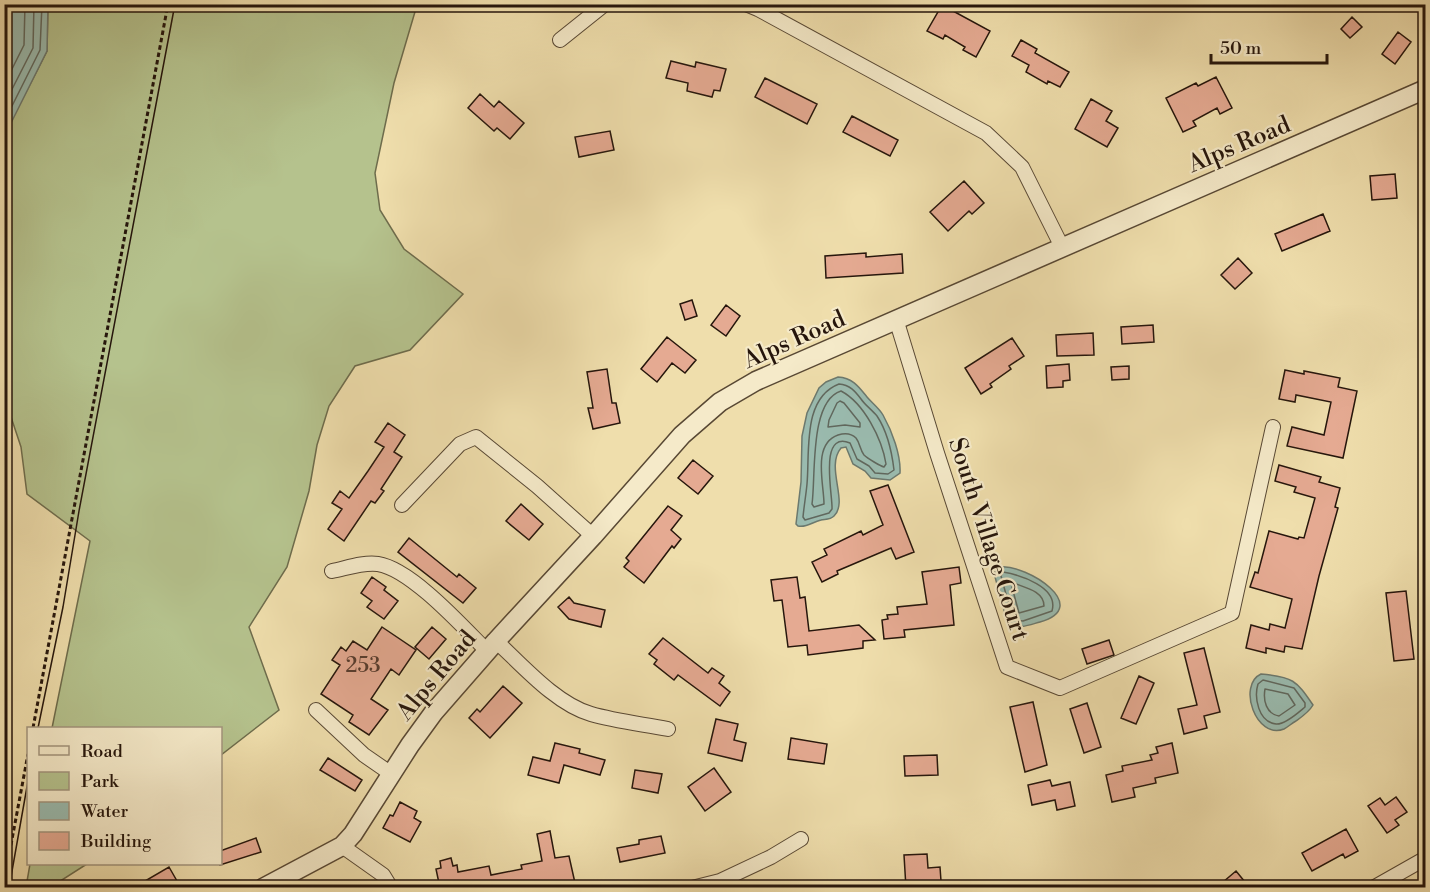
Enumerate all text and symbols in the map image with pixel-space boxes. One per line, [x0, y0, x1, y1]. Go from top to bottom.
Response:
scale bar [1211, 27, 1326, 65]
text: 50 m [1220, 37, 1262, 60]
street label: Alps Road [1183, 110, 1296, 180]
street label: Alps Road [738, 304, 850, 376]
street label: South Village Court [941, 434, 1035, 645]
street label: Alps Road [390, 624, 483, 728]
house number: 253 [345, 653, 381, 679]
legend [27, 727, 222, 865]
text: Road [81, 740, 124, 763]
text: Park [81, 770, 120, 793]
text: Water [80, 800, 129, 823]
text: Building [80, 830, 152, 853]

